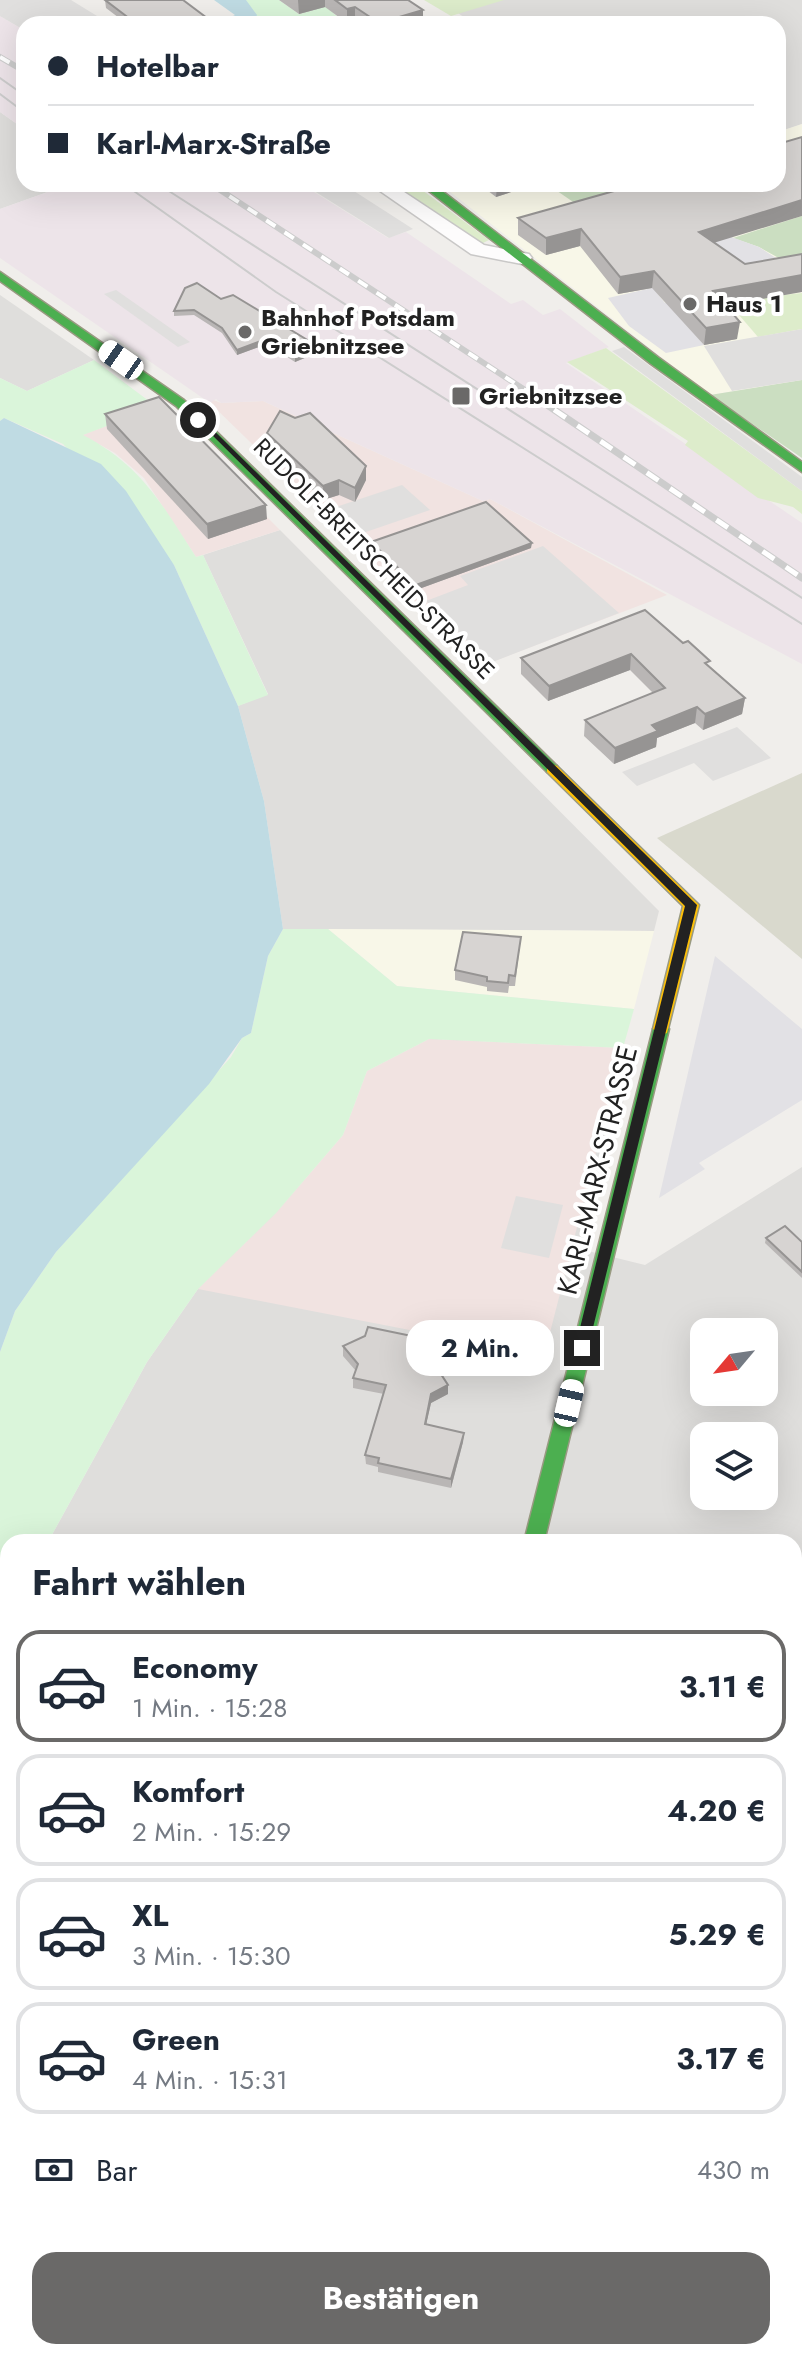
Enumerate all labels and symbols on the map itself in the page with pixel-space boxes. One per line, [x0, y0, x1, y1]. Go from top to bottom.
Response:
place label: Haus 1 [706, 286, 782, 321]
marker: Haus 1 [681, 295, 699, 313]
place label: Bahnhof Potsdam Griebnitzsee [261, 300, 455, 363]
marker: Bahnhof Potsdam Griebnitzsee [236, 323, 254, 341]
car [94, 336, 148, 384]
place label: Griebnitzsee [479, 378, 623, 413]
marker: Griebnitzsee [450, 385, 472, 407]
route start [180, 402, 216, 438]
street label: RUDOLF-BREITSCHEID-STRASSE [246, 430, 503, 687]
street label: KARL-MARX-STRASSE [547, 1041, 648, 1299]
north arrow [690, 1318, 778, 1406]
callout: 2 Min. [406, 1320, 554, 1376]
route end [564, 1330, 600, 1366]
car [552, 1377, 586, 1429]

